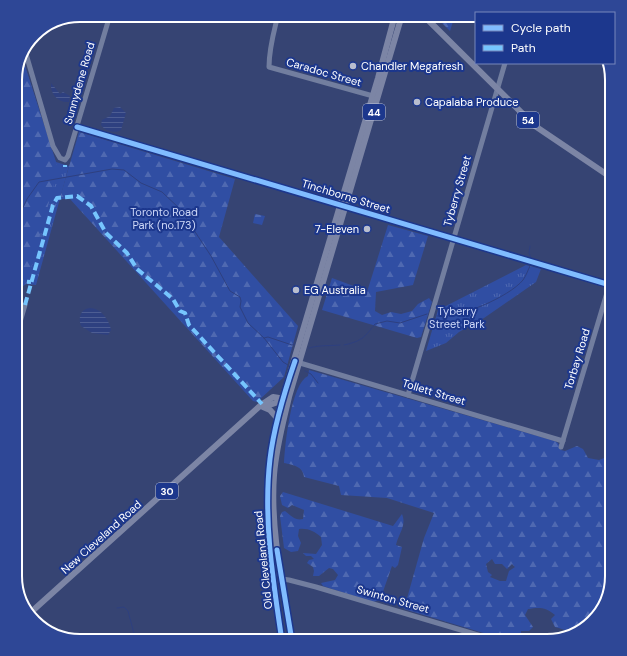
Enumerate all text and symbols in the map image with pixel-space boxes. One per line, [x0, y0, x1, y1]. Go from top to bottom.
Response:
legend [475, 12, 615, 64]
text: Cycle path [511, 20, 571, 36]
street label: Sunnydene Road [61, 40, 97, 126]
text: Path [511, 40, 536, 56]
street label: Caradoc Street [285, 55, 363, 89]
place label: Chandler Megafresh [361, 59, 463, 73]
marker: Chandler Megafresh [348, 61, 358, 71]
place label: Capalaba Produce [425, 95, 518, 109]
marker: Capalaba Produce [412, 97, 422, 107]
road number: 44 [363, 104, 385, 120]
road number: 54 [517, 112, 539, 128]
street label: Tyberry Street [440, 154, 474, 228]
street label: Tinchborne Street [300, 176, 392, 216]
park label: Toronto Road Park (no.173) [130, 205, 198, 232]
place label: 7-Eleven [315, 222, 359, 236]
marker: 7-Eleven [362, 224, 372, 234]
place label: EG Australia [304, 283, 366, 297]
marker: EG Australia [291, 285, 301, 295]
park label: Tyberry Street Park [429, 304, 485, 331]
street label: Torbay Road [561, 327, 593, 391]
street label: Tollett Street [401, 376, 467, 408]
road number: 30 [156, 483, 178, 499]
street label: New Cleveland Road [58, 497, 144, 577]
street label: Old Cleveland Road [251, 510, 275, 610]
street label: Swinton Street [355, 582, 431, 616]

